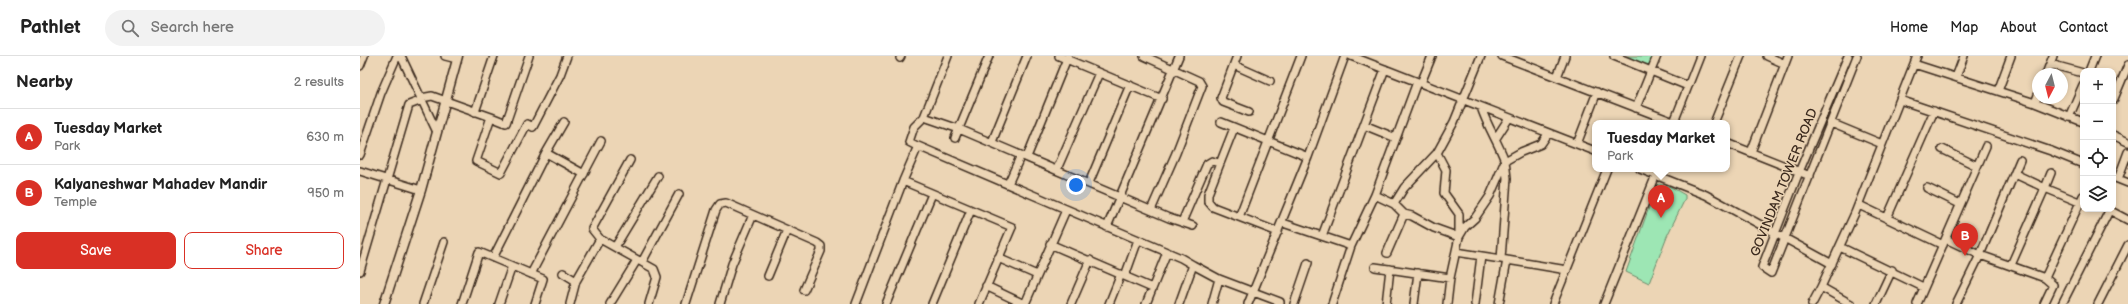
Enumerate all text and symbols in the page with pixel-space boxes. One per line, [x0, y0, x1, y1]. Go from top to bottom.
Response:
search box [105, 10, 385, 46]
text: Pathlet [20, 16, 81, 39]
icon: search [119, 17, 141, 39]
text: Search here [151, 18, 234, 37]
text: Home [1890, 19, 1928, 36]
text: Map [1950, 19, 1978, 36]
text: About [2000, 19, 2037, 36]
text: Contact [2059, 19, 2108, 36]
north arrow [2032, 68, 2068, 104]
map controls [2080, 68, 2116, 212]
button: + [2080, 68, 2116, 104]
text: Nearby [16, 72, 73, 92]
text: 2 results [294, 74, 344, 90]
button: − [2080, 104, 2116, 140]
street label: GOVINDAM TOWER ROAD [1747, 106, 1821, 259]
text: Tuesday Market [54, 119, 162, 138]
popup [1592, 120, 1730, 172]
text: A [25, 129, 33, 145]
text: 630 m [306, 129, 344, 145]
text: Tuesday Market [1607, 129, 1715, 148]
text: Park [54, 138, 80, 154]
button: locate [2080, 140, 2116, 176]
text: Park [1607, 148, 1633, 164]
text: Kalyaneshwar Mahadev Mandir [54, 175, 267, 194]
your location [1066, 175, 1086, 195]
button: layers [2080, 176, 2116, 212]
text: B [24, 185, 34, 201]
text: 950 m [307, 185, 344, 201]
pin: A [1648, 185, 1674, 218]
text: Temple [54, 194, 97, 210]
pin: B [1952, 223, 1978, 256]
button: Save [16, 232, 176, 269]
button: Share [184, 232, 344, 269]

